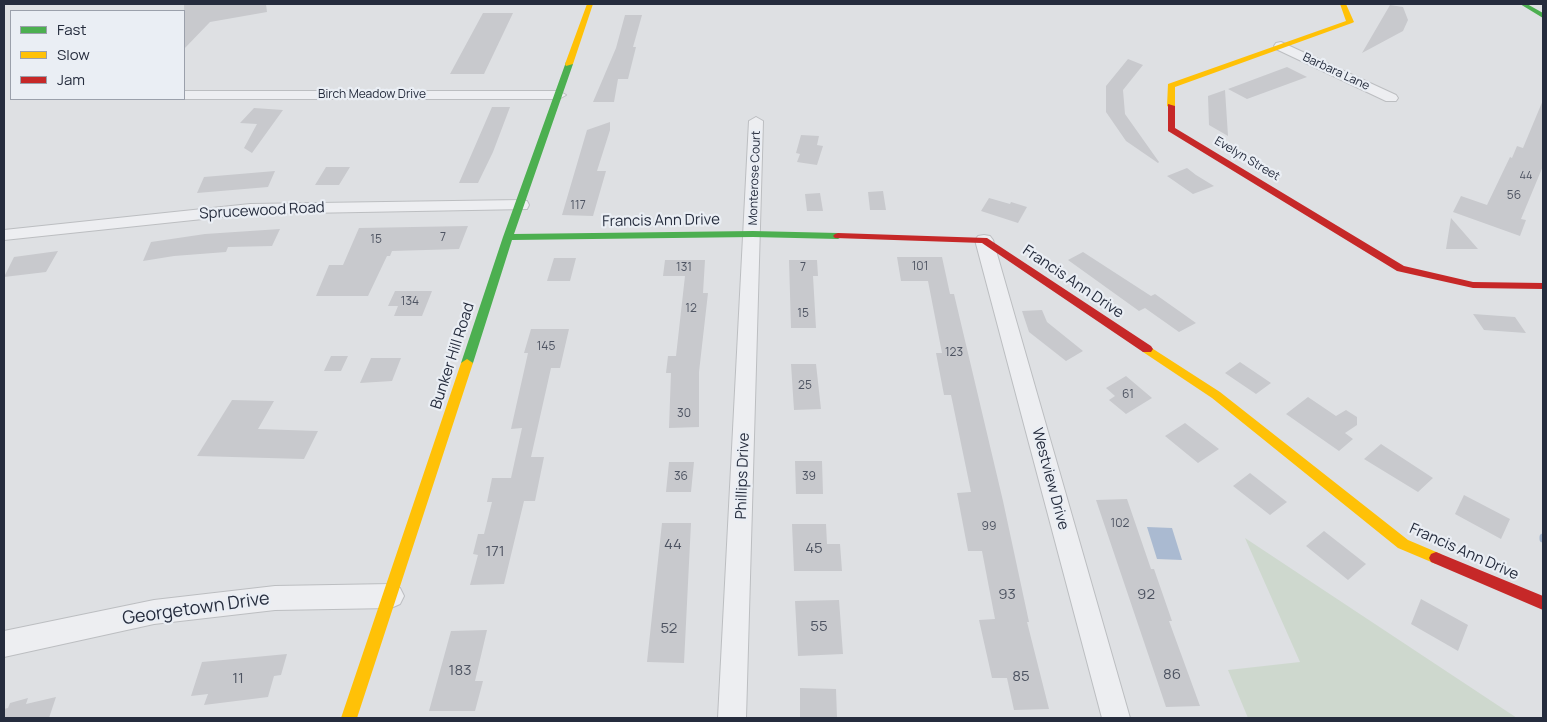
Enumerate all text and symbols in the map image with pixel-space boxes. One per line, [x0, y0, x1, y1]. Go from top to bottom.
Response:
legend [10, 10, 185, 100]
text: Fast [57, 19, 86, 40]
text: Slow [57, 44, 90, 65]
street label: Barbara Lane [1300, 50, 1372, 94]
text: Jam [57, 69, 85, 90]
street label: Birch Meadow Drive [318, 88, 426, 102]
street label: Monterose Court [746, 130, 764, 226]
street label: Evelyn Street [1212, 134, 1282, 184]
house number: 44 [1519, 169, 1533, 183]
house number: 56 [1507, 189, 1521, 203]
street label: Sprucewood Road [199, 199, 325, 223]
house number: 117 [570, 199, 586, 213]
street label: Francis Ann Drive [602, 211, 720, 231]
house number: 7 [440, 231, 446, 245]
house number: 15 [370, 233, 382, 247]
street label: Francis Ann Drive [1019, 242, 1127, 322]
house number: 101 [912, 260, 928, 274]
house number: 131 [676, 261, 692, 275]
house number: 7 [800, 261, 806, 275]
house number: 134 [401, 295, 419, 309]
street label: Bunker Hill Road [427, 301, 479, 411]
house number: 12 [685, 302, 697, 316]
house number: 15 [797, 307, 809, 321]
house number: 145 [537, 340, 555, 354]
house number: 123 [945, 346, 963, 360]
house number: 25 [798, 379, 812, 393]
house number: 61 [1122, 388, 1134, 402]
house number: 30 [677, 407, 691, 421]
street label: Westview Drive [1028, 426, 1072, 532]
street label: Phillips Drive [732, 432, 754, 520]
house number: 36 [674, 470, 688, 484]
house number: 39 [802, 470, 816, 484]
house number: 102 [1111, 517, 1129, 531]
house number: 99 [982, 520, 996, 534]
street label: Francis Ann Drive [1407, 520, 1521, 584]
house number: 44 [664, 536, 682, 554]
house number: 45 [805, 540, 823, 558]
house number: 171 [485, 543, 505, 561]
house number: 93 [998, 586, 1016, 604]
house number: 92 [1137, 586, 1155, 604]
street label: Georgetown Drive [121, 588, 271, 630]
house number: 55 [810, 618, 828, 636]
house number: 52 [661, 620, 677, 638]
house number: 183 [449, 662, 471, 680]
house number: 86 [1163, 666, 1181, 684]
house number: 85 [1012, 668, 1030, 686]
house number: 11 [232, 670, 244, 688]

